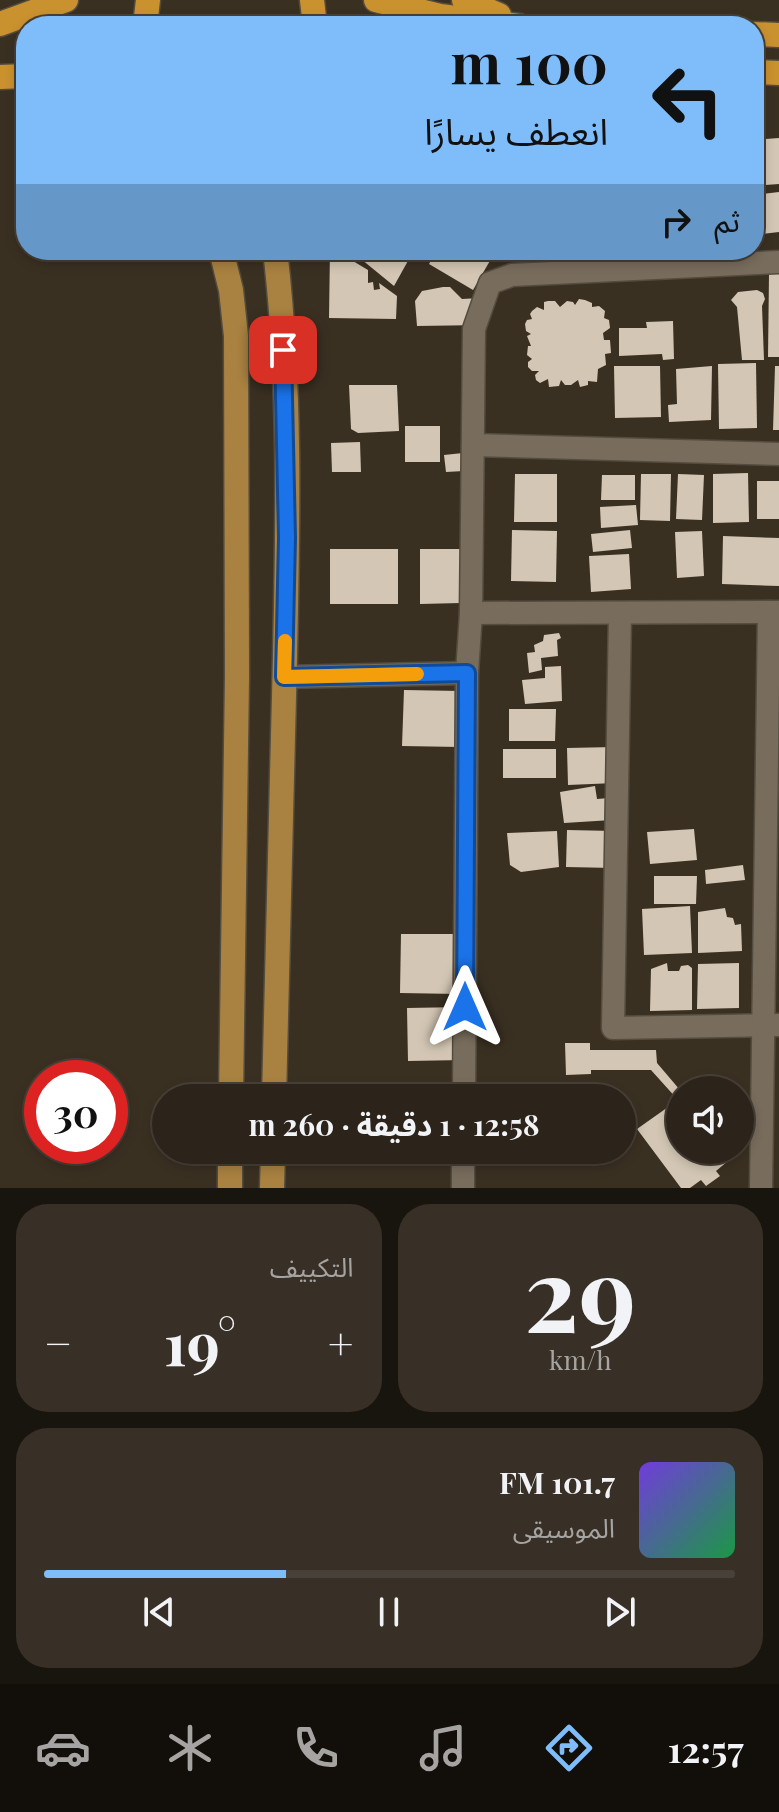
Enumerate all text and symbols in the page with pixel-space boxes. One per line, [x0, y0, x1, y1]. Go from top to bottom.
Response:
text: 100 m [451, 24, 608, 99]
icon: left [636, 48, 740, 152]
text: انعطف يسارًا [424, 106, 608, 154]
icon: right [654, 200, 698, 244]
text: ثم [714, 200, 740, 240]
pin [249, 316, 317, 384]
icon: arrive [261, 328, 305, 372]
position arrow [423, 965, 507, 1049]
speed limit sign: 30 [24, 1060, 128, 1164]
map controls [666, 1076, 754, 1164]
button: sound [666, 1076, 754, 1164]
text: 12:58 · 1 دقيقة · 260 m [248, 1104, 540, 1144]
text: 29 [524, 1220, 636, 1359]
text: التكييف [270, 1249, 354, 1284]
text: 19° [164, 1301, 236, 1381]
text: − [44, 1312, 72, 1371]
text: + [328, 1312, 354, 1371]
text: km/h [549, 1342, 611, 1377]
text: 101.7 FM [499, 1462, 615, 1502]
text: الموسيقى [513, 1510, 615, 1545]
icon: previous [137, 1590, 181, 1634]
icon: pause [367, 1590, 411, 1634]
icon: next [598, 1590, 642, 1634]
icon: car [35, 1720, 91, 1776]
icon: climate [162, 1720, 218, 1776]
icon: phone [288, 1720, 344, 1776]
icon: music [415, 1720, 471, 1776]
icon: directions [541, 1720, 597, 1776]
text: 12:57 [668, 1724, 744, 1772]

